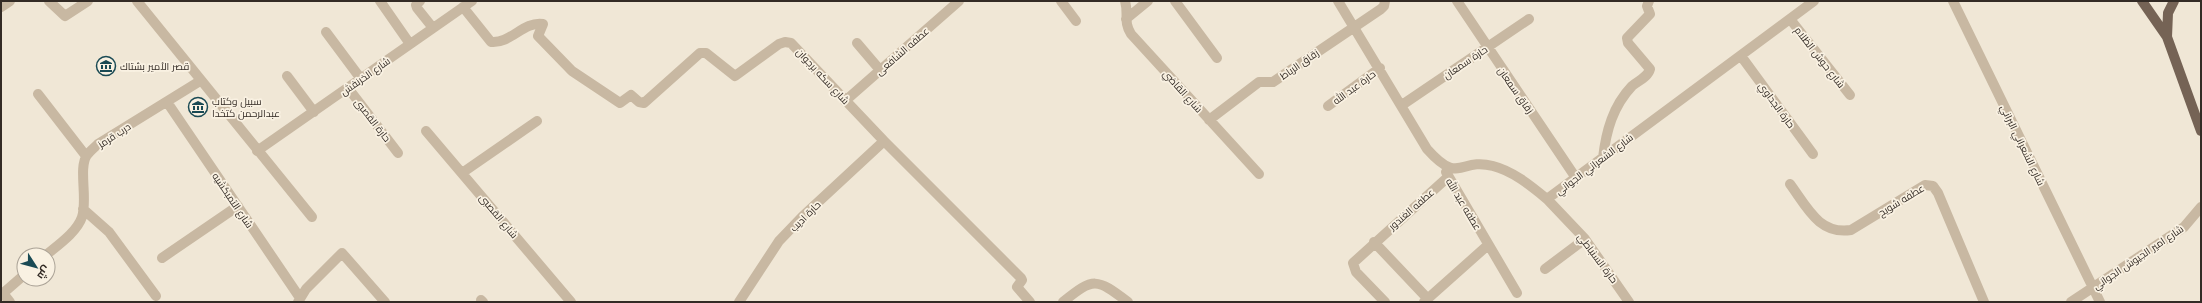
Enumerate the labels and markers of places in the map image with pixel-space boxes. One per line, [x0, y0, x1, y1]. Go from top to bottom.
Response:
museum icon: قصر الأمير بشتاك [95, 55, 117, 77]
place label: قصر الأمير بشتاك [120, 60, 189, 72]
place label: سبيل وكتاب عبدالرحمن كتخدا [212, 95, 280, 120]
museum icon: سبيل وكتاب عبدالرحمن كتخدا [187, 96, 209, 118]

